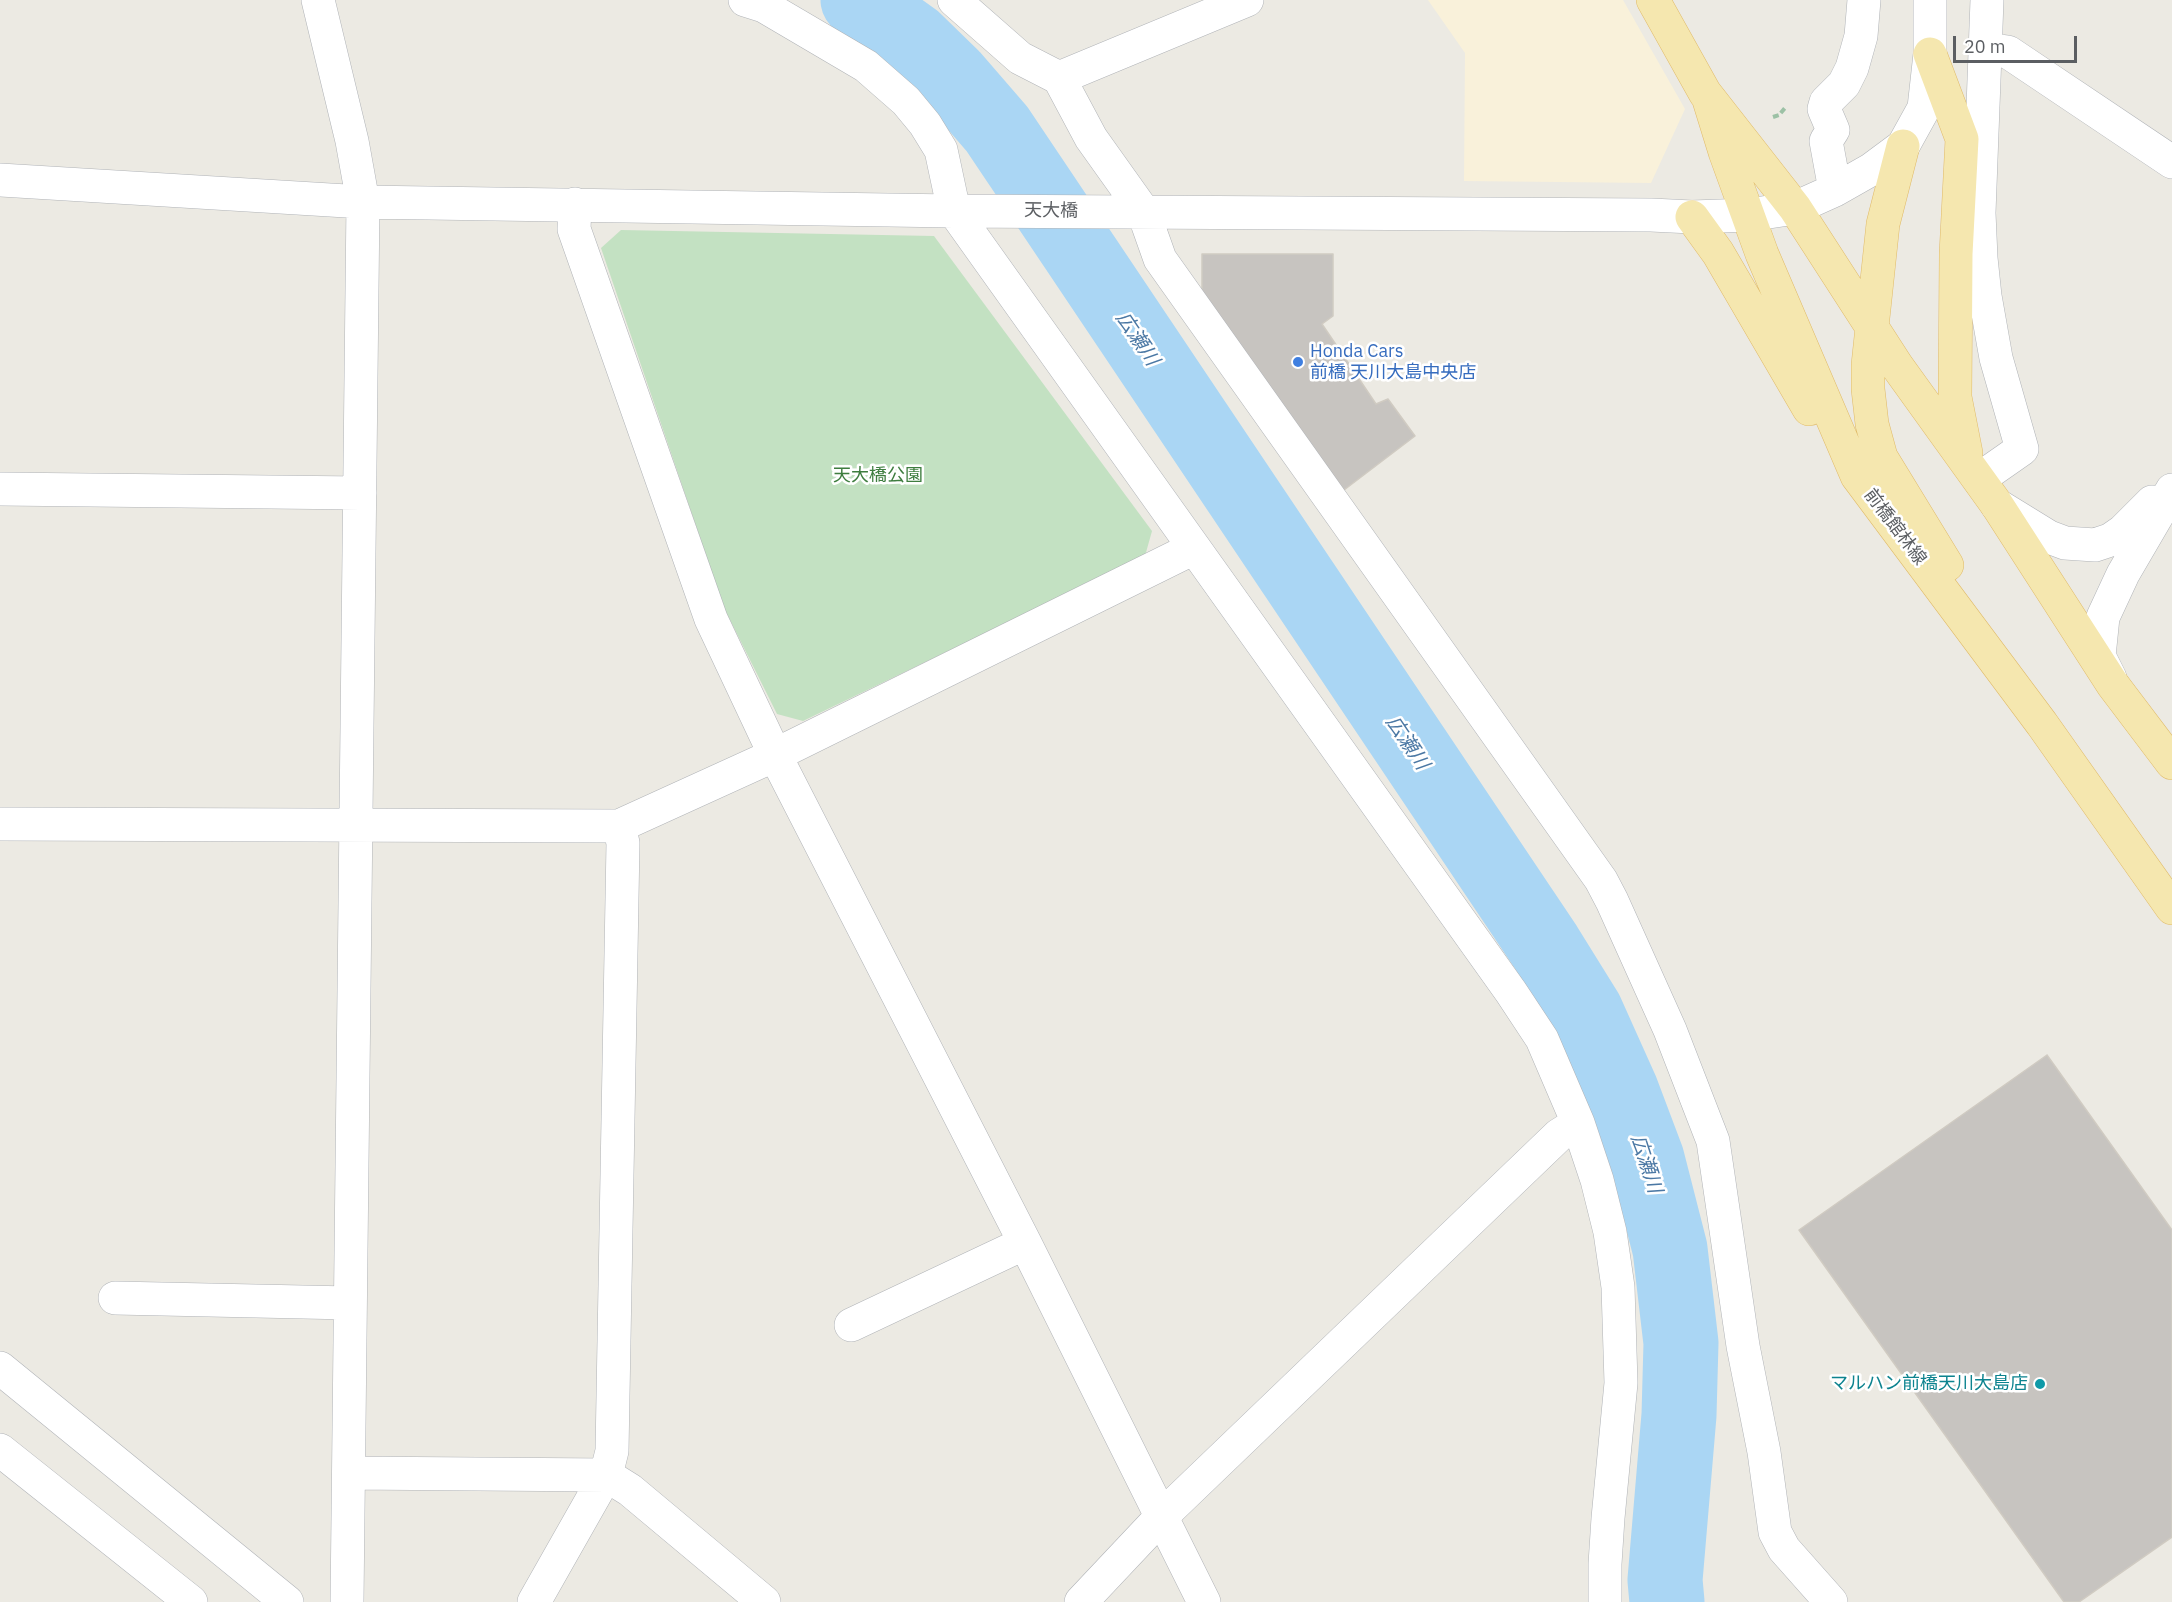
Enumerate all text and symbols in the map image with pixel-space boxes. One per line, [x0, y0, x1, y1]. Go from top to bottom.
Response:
scale bar [1956, 24, 2080, 62]
text: 20 m [1964, 35, 2006, 58]
street label: 天大橋 [1024, 200, 1078, 222]
water label: 広瀬川 [1110, 307, 1164, 371]
place label: Honda Cars 前橋 天川大島中央店 [1310, 341, 1476, 384]
marker: Honda Cars 前橋 天川大島中央店 [1291, 355, 1305, 369]
park label: 天大橋公園 [833, 465, 923, 487]
street label: 前橋館林線 [1859, 485, 1931, 569]
water label: 広瀬川 [1380, 711, 1434, 775]
water label: 広瀬川 [1625, 1132, 1667, 1196]
place label: マルハン前橋天川大島店 [1830, 1373, 2028, 1395]
marker: マルハン前橋天川大島店 [2033, 1377, 2047, 1391]

